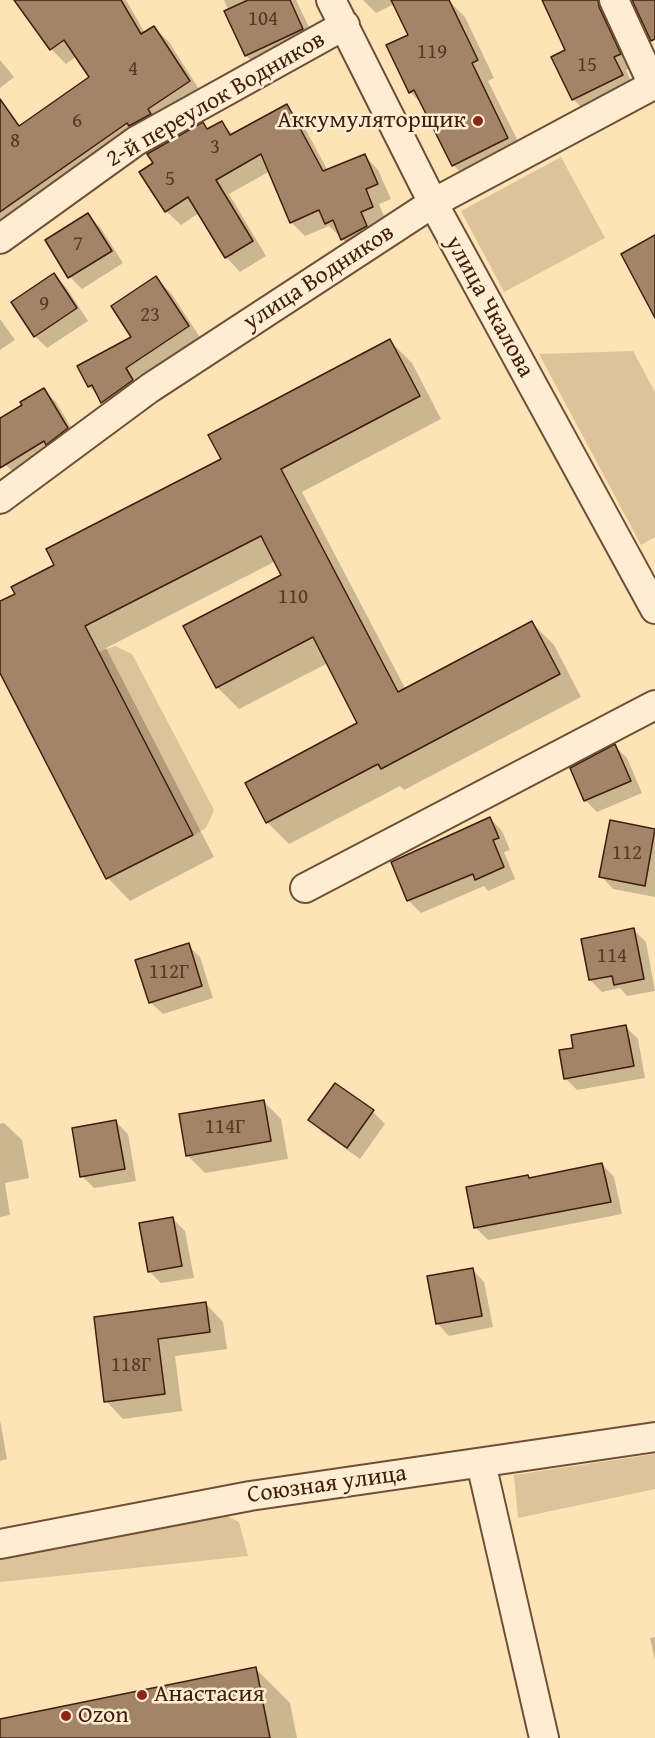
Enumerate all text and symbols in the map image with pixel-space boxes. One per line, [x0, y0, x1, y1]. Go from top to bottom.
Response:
house number: 104 [248, 7, 278, 33]
street label: 2-й переулок Водников [102, 26, 330, 174]
house number: 119 [417, 40, 447, 66]
house number: 15 [577, 53, 597, 79]
house number: 4 [128, 57, 138, 83]
place label: Аккумуляторщик [277, 107, 466, 135]
house number: 6 [72, 109, 82, 135]
marker: Аккумуляторщик [471, 114, 485, 128]
house number: 8 [10, 129, 20, 155]
house number: 3 [210, 135, 220, 161]
house number: 5 [165, 167, 175, 193]
street label: улица Водников [238, 219, 400, 337]
street label: улица Чкалова [438, 231, 540, 383]
house number: 7 [73, 232, 83, 258]
house number: 9 [39, 292, 49, 318]
house number: 23 [140, 303, 160, 329]
house number: 110 [278, 585, 308, 611]
house number: 112 [612, 841, 642, 867]
house number: 114 [597, 944, 627, 970]
house number: 112Г [149, 960, 189, 986]
house number: 114Г [205, 1115, 245, 1141]
house number: 118Г [111, 1353, 151, 1379]
street label: Союзная улица [245, 1460, 409, 1510]
place label: Анастасия [154, 1681, 265, 1709]
marker: Анастасия [135, 1688, 149, 1702]
place label: Ozon [78, 1702, 129, 1730]
marker: Ozon [59, 1709, 73, 1723]

